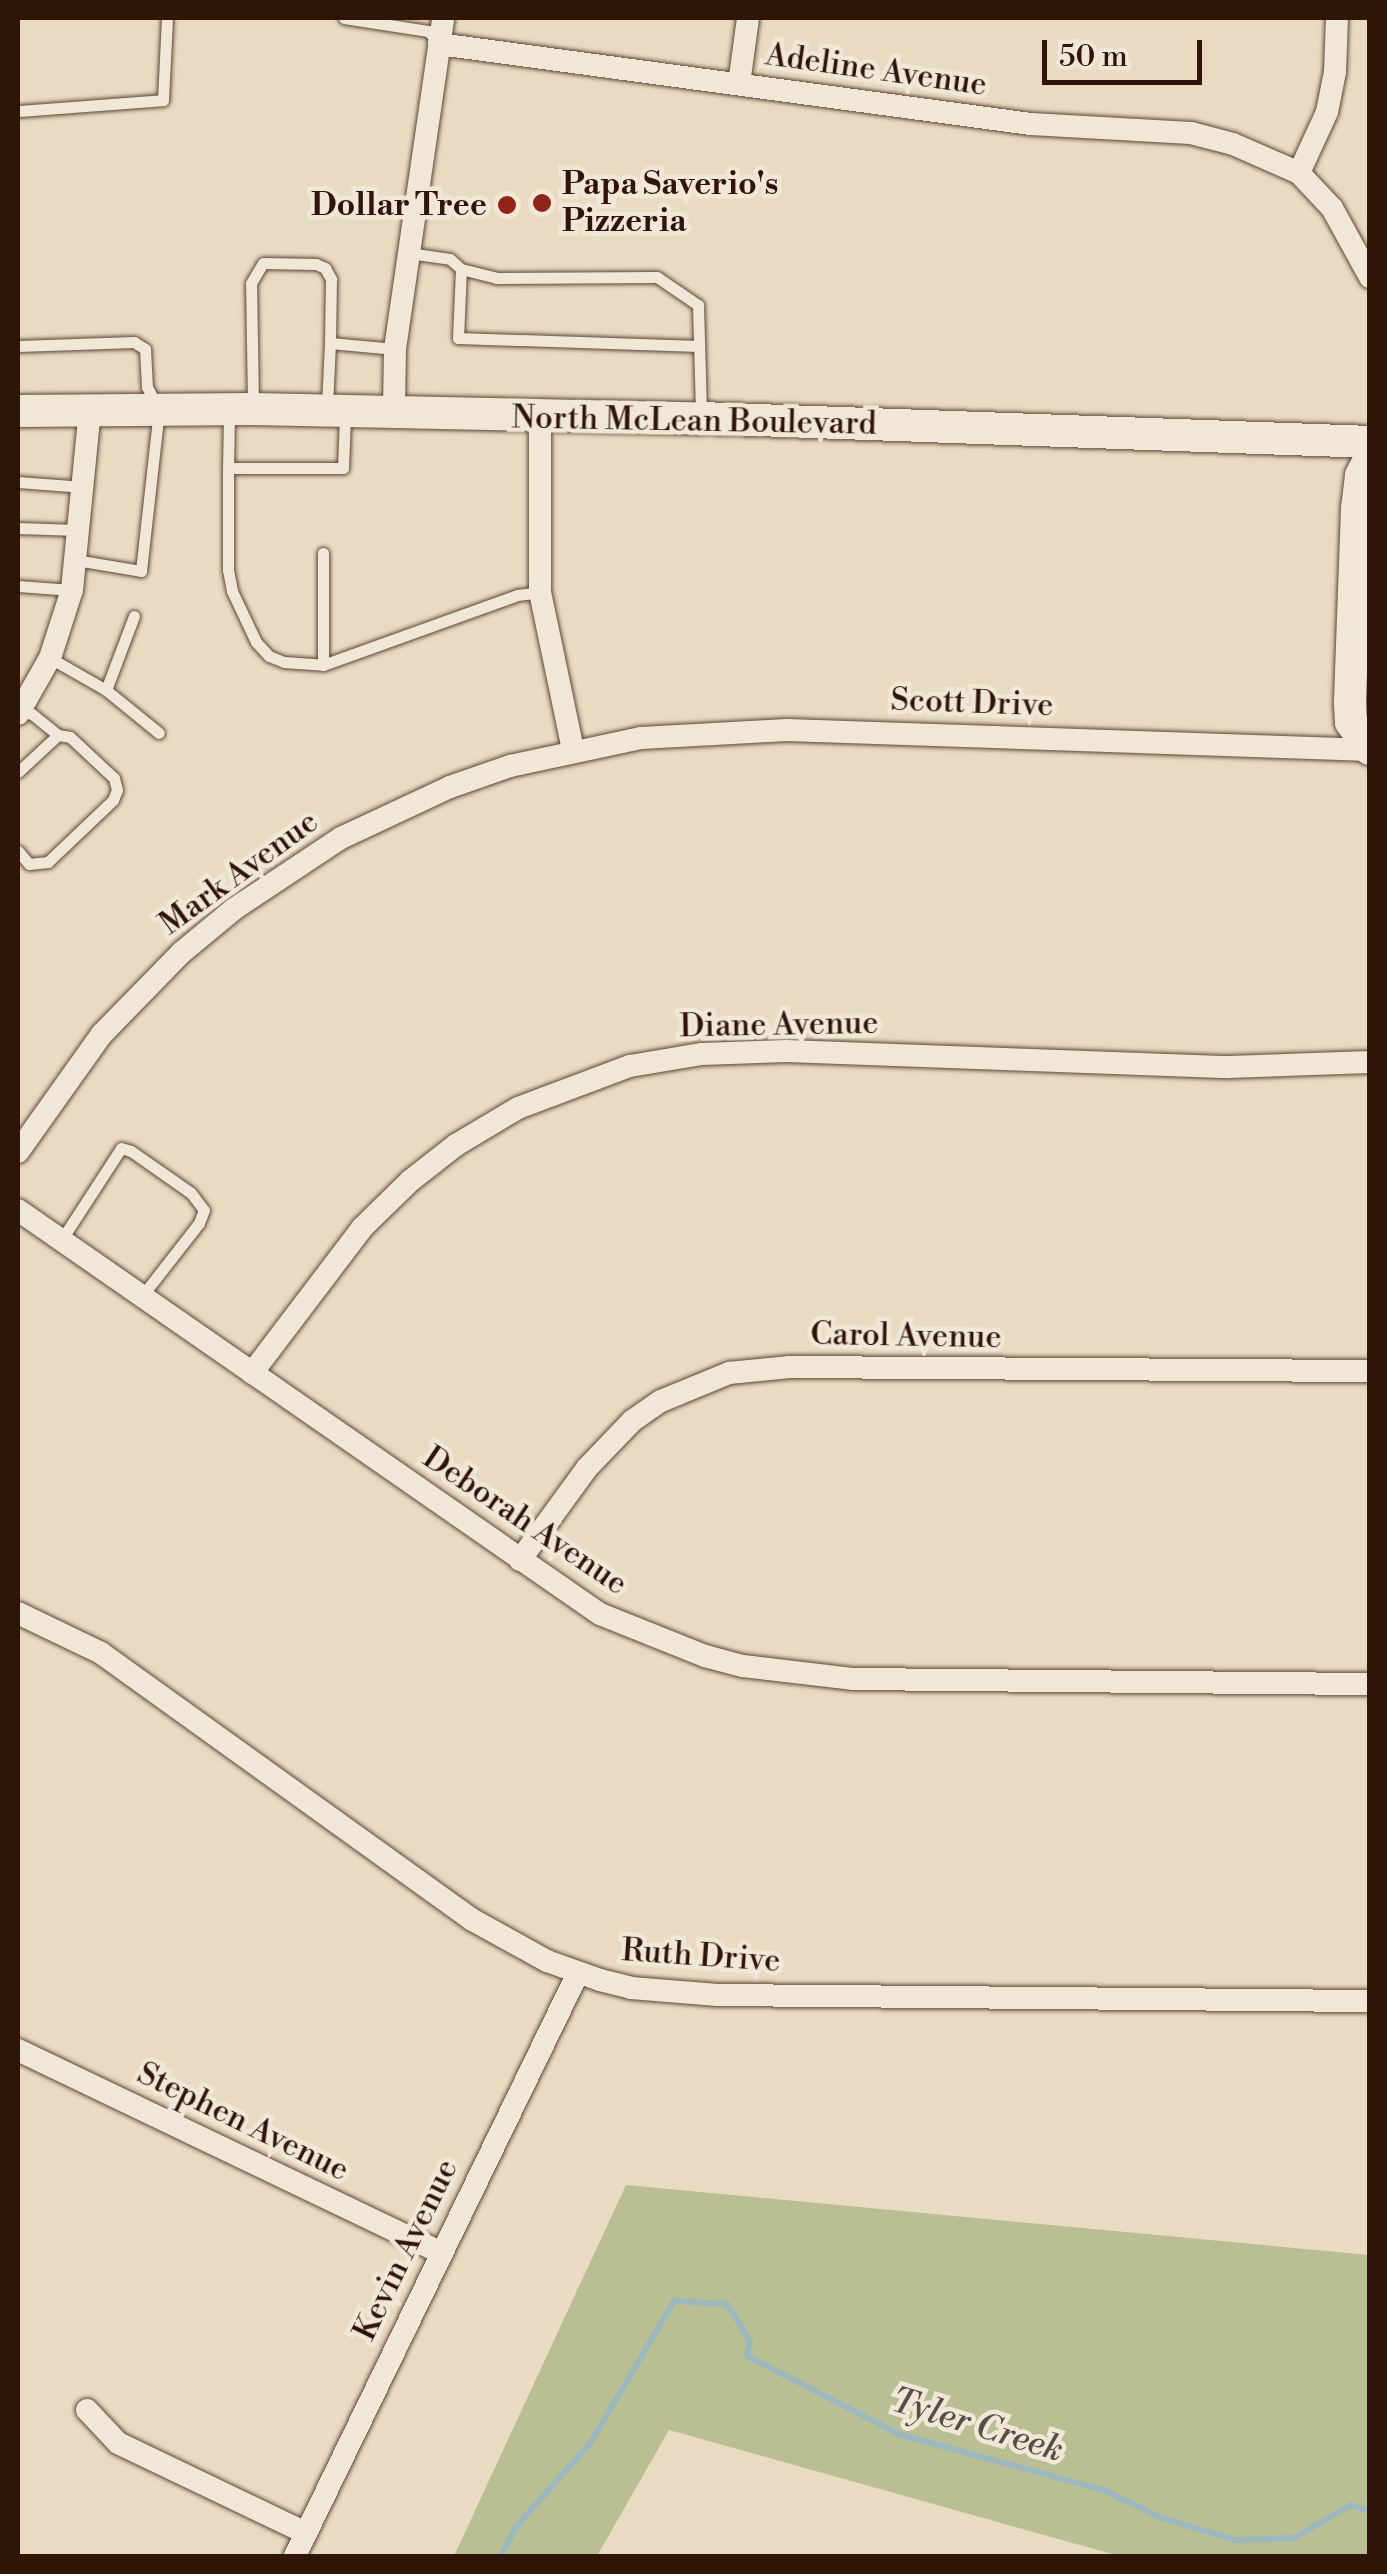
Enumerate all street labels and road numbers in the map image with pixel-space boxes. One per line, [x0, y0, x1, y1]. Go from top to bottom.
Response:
street label: Adeline Avenue [763, 35, 989, 105]
street label: North McLean Boulevard [511, 399, 877, 443]
street label: Scott Drive [890, 681, 1054, 725]
street label: Mark Avenue [152, 803, 326, 943]
street label: Diane Avenue [679, 1004, 879, 1046]
street label: Carol Avenue [810, 1315, 1002, 1357]
street label: Deborah Avenue [415, 1438, 635, 1604]
street label: Ruth Drive [620, 1931, 782, 1981]
street label: Stephen Avenue [131, 2054, 355, 2190]
street label: Kevin Avenue [346, 2153, 466, 2347]

